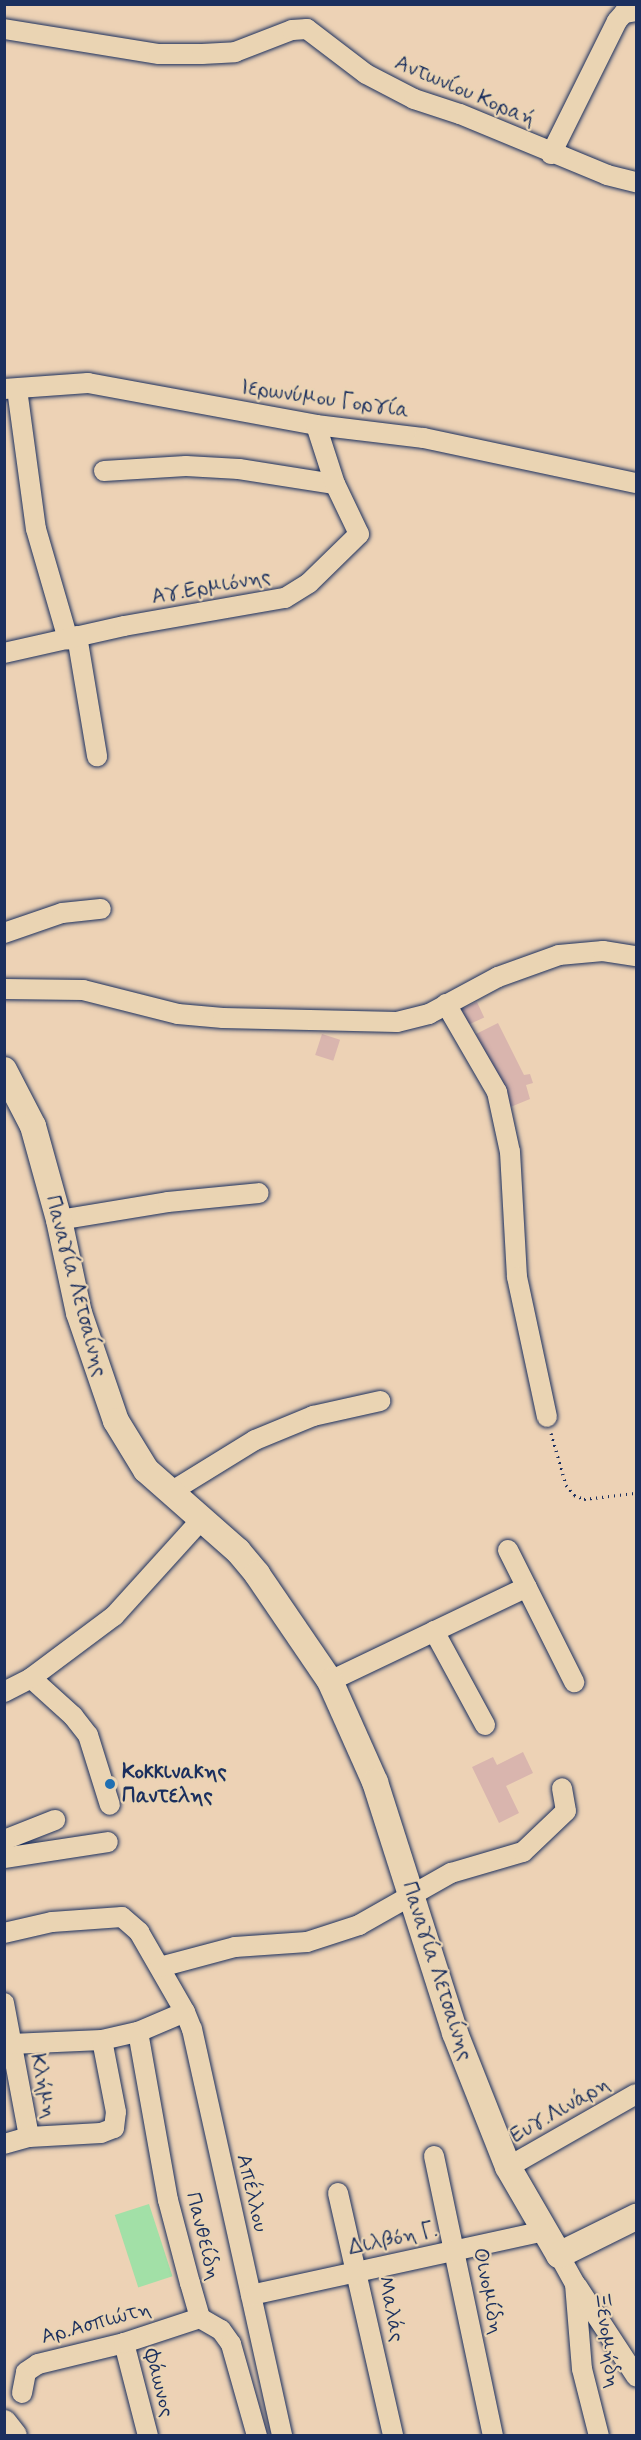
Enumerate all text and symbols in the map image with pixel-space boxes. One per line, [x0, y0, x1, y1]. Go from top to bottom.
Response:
street label: Αντωνίου Κοραή [391, 50, 539, 132]
street label: Ιερωνύμου Γοργία [239, 375, 411, 423]
street label: Αγ.Ερμιόνης [150, 564, 272, 610]
street label: Παναγία Λετσαίνης [40, 1193, 112, 1379]
place label: Κοκκινακης Παντελης [122, 1759, 227, 1809]
marker: Κοκκινακης Παντελης [103, 1777, 117, 1791]
street label: Παναγία Λετσαίνης [396, 1878, 478, 2064]
street label: Κλήμη [24, 2051, 62, 2121]
street label: Ευγ.Λινάρη [506, 2071, 614, 2149]
street label: Απέλλου [231, 2152, 273, 2234]
street label: Πανθείδη [180, 2189, 226, 2283]
street label: Διλβόη Γ. [346, 2217, 440, 2261]
street label: Οινομίδη [467, 2245, 509, 2337]
street label: Μαλάς [372, 2274, 410, 2344]
street label: Ξενομήδη [589, 2290, 625, 2390]
street label: Αρ.Ασπιώτη [38, 2296, 154, 2350]
street label: Φάωνος [138, 2346, 180, 2420]

